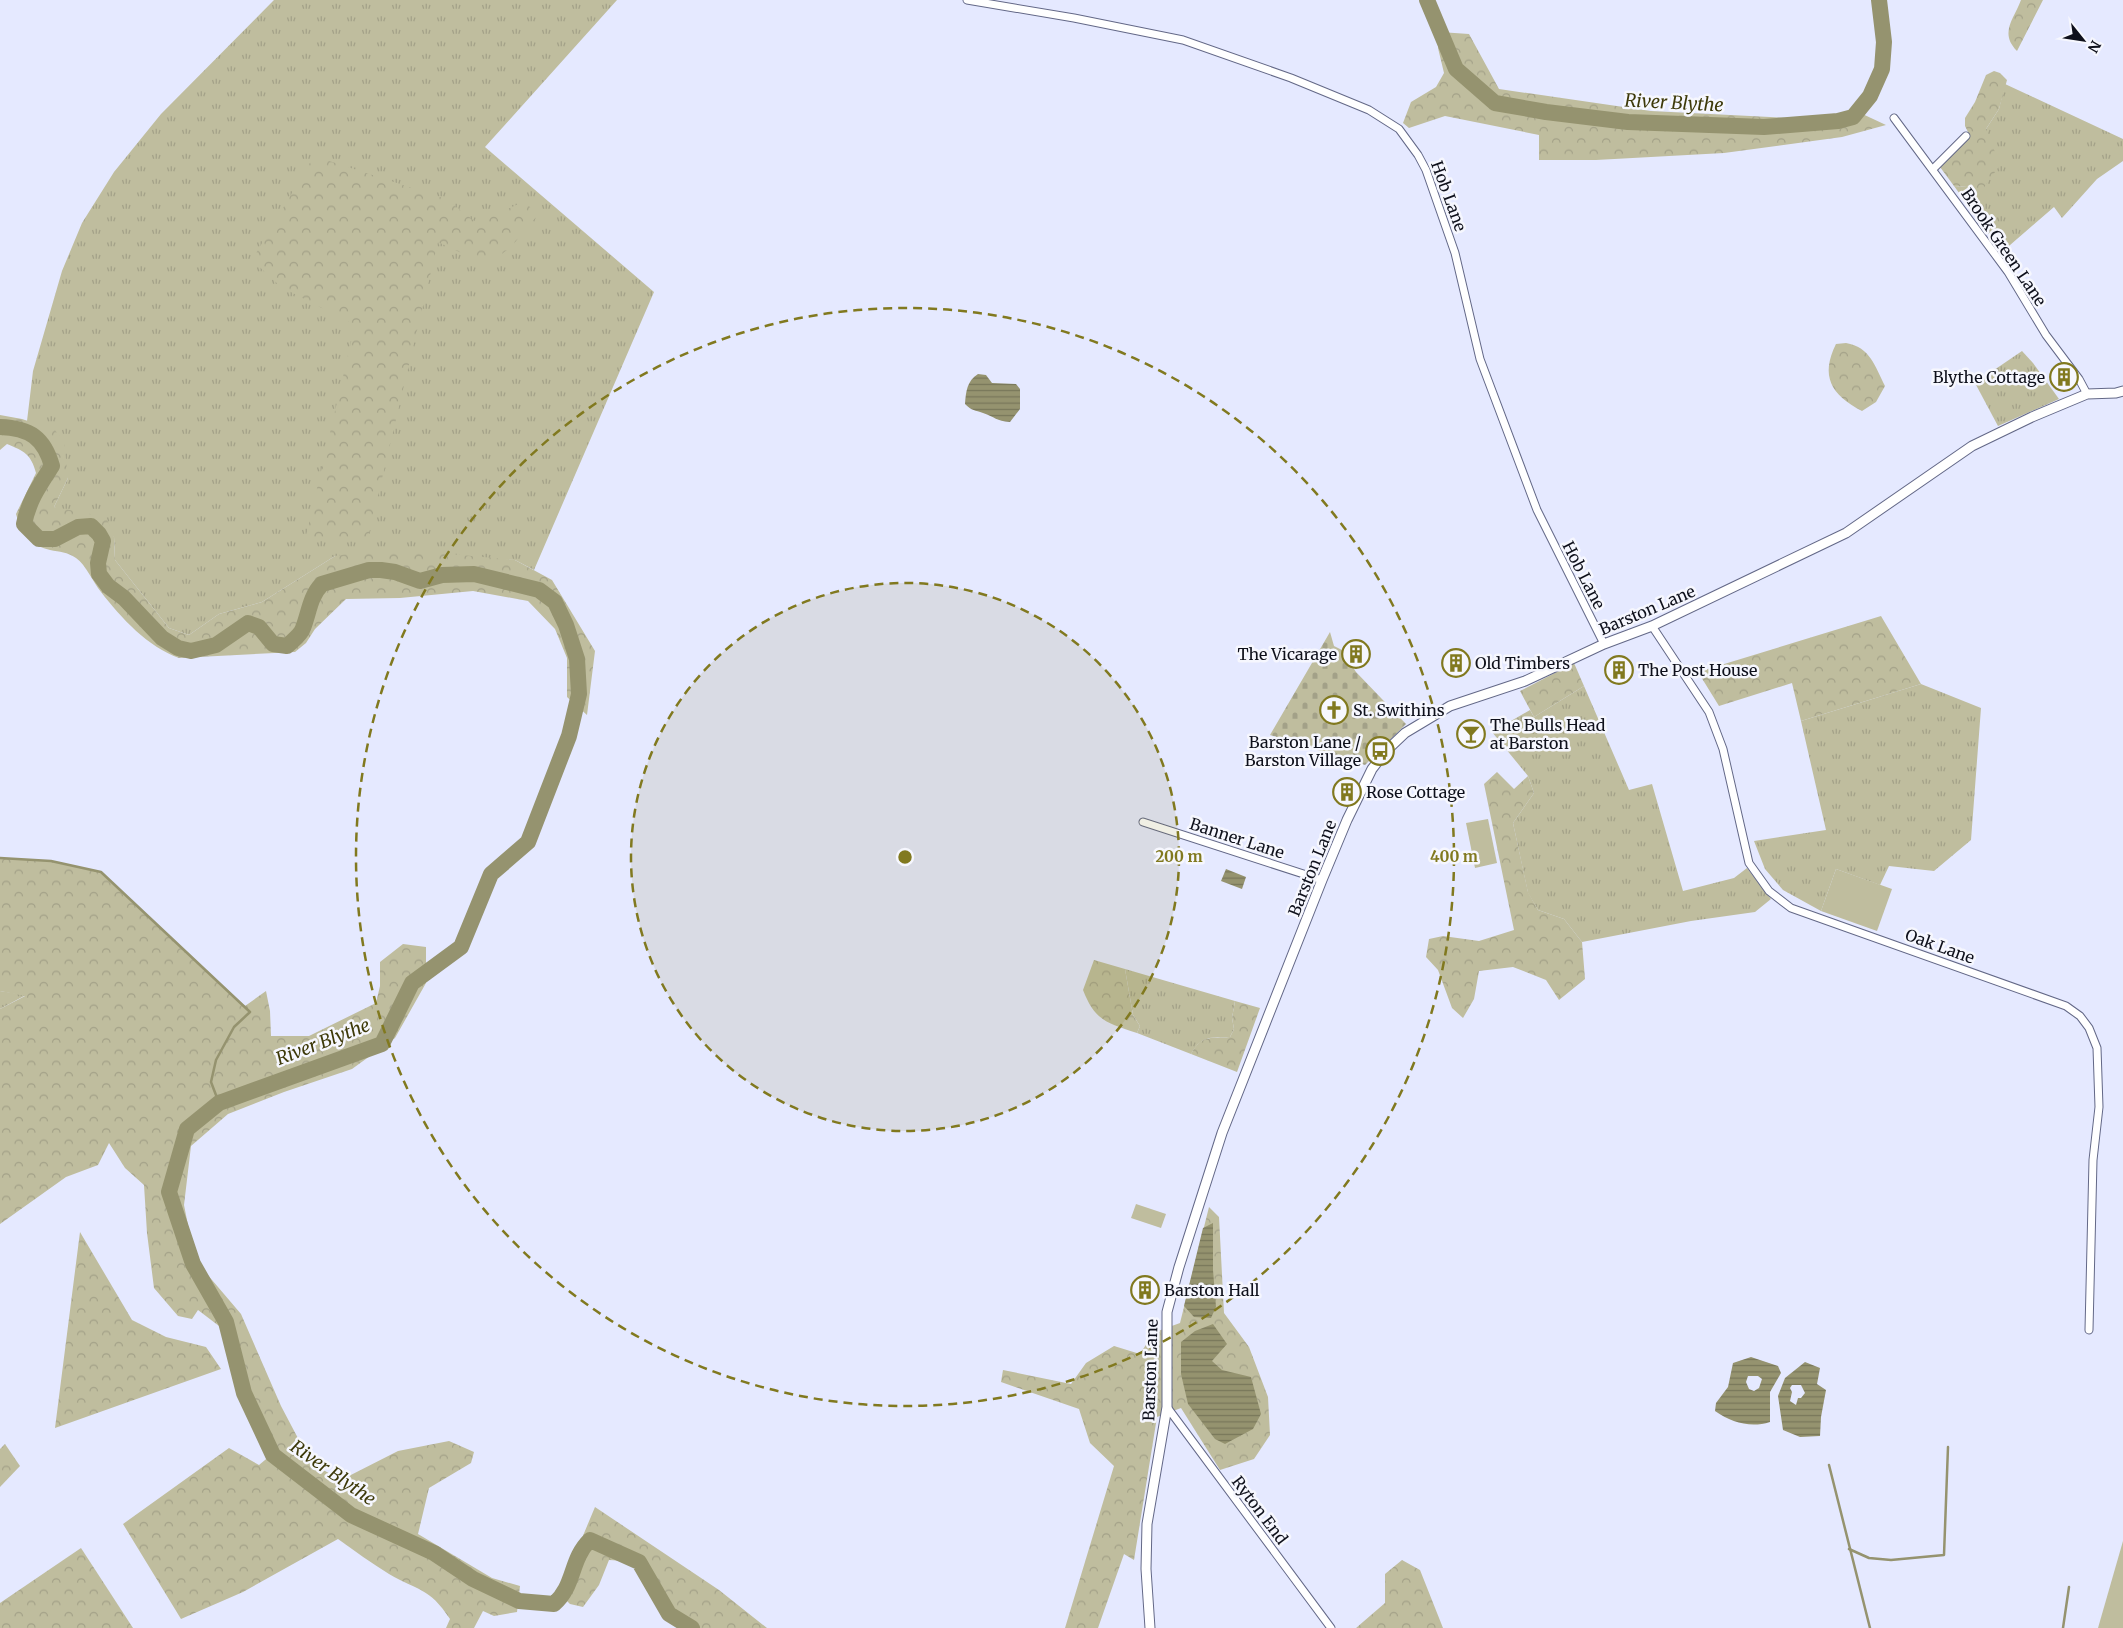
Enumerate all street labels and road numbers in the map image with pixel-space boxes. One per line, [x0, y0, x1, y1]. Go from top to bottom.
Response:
street label: Hob Lane [1427, 158, 1471, 234]
street label: Brook Green Lane [1957, 184, 2051, 310]
street label: Hob Lane [1558, 538, 1610, 612]
street label: Barston Lane [1596, 581, 1698, 639]
street label: Banner Lane [1187, 813, 1287, 863]
street label: Barston Lane [1284, 817, 1340, 919]
street label: Oak Lane [1903, 924, 1977, 968]
street label: Barston Lane [1138, 1319, 1162, 1421]
street label: Ryton End [1228, 1472, 1292, 1548]

